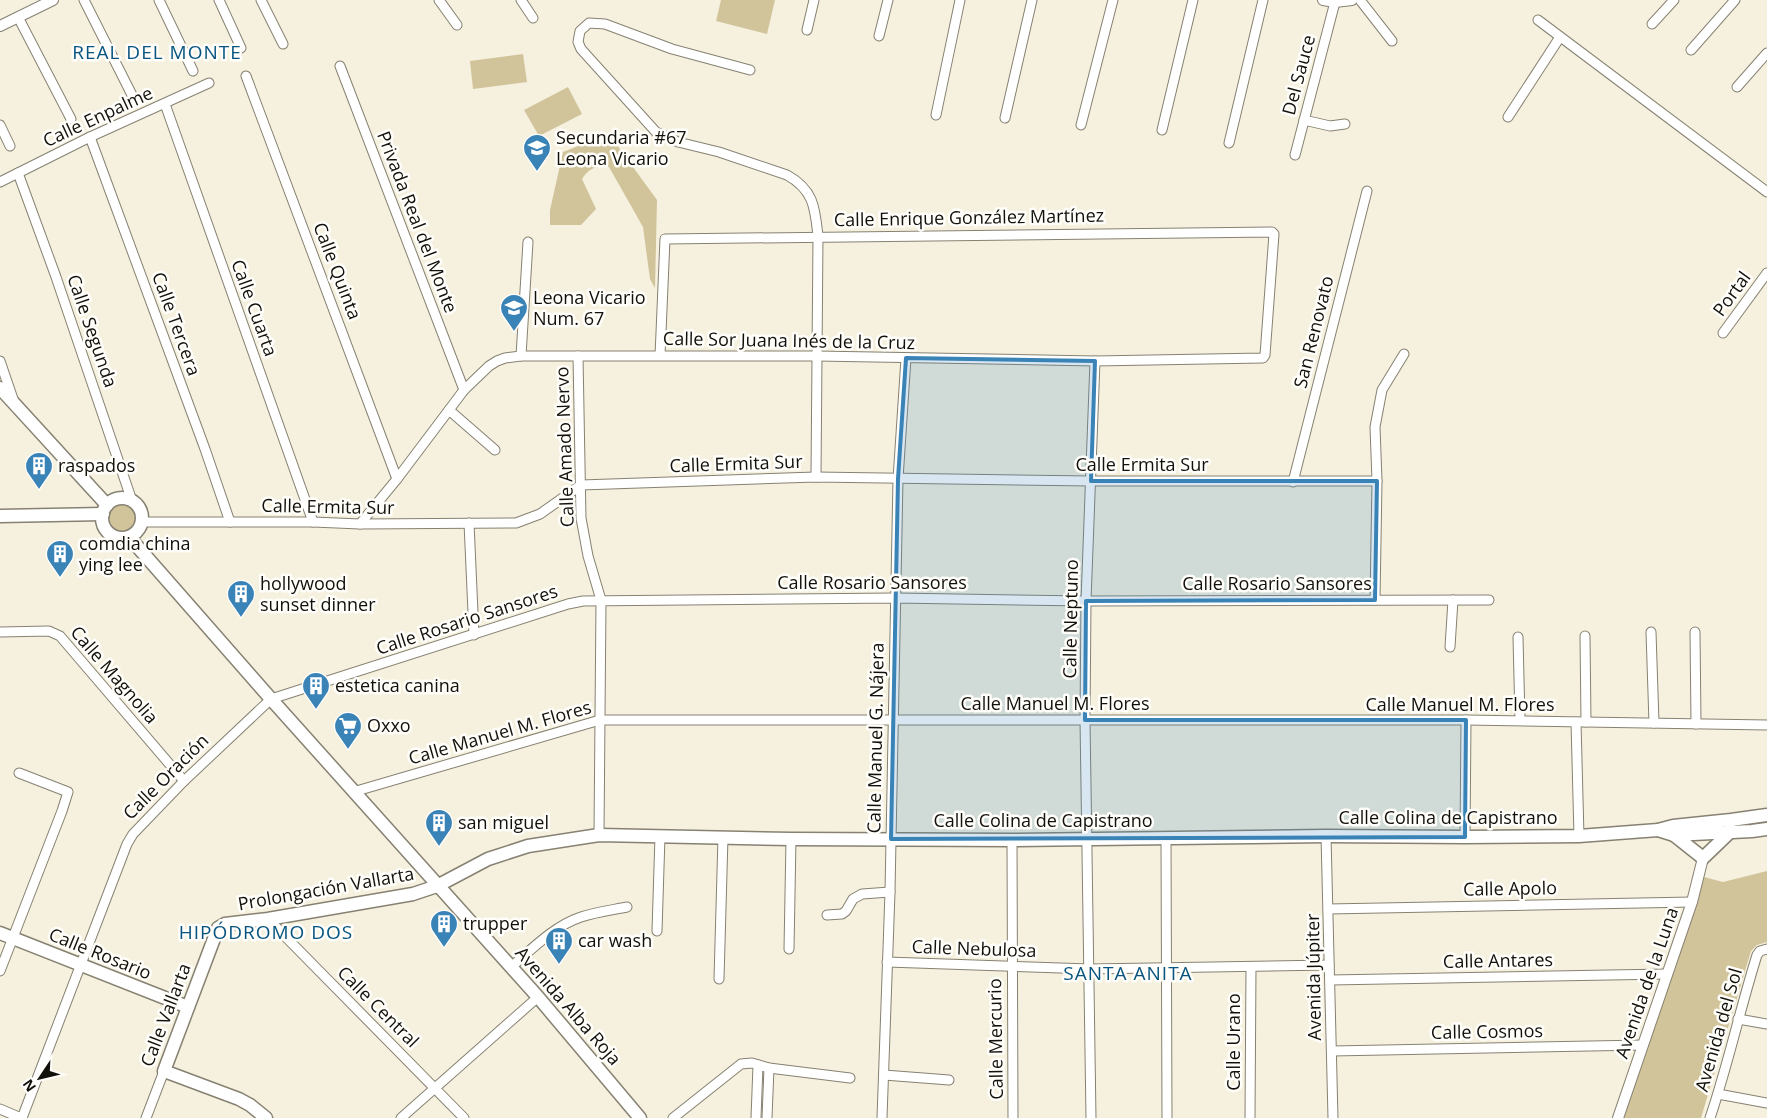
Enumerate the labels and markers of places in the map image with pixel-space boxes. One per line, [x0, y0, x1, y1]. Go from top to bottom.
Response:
place label: Secundaria #67 Leona Vicario [556, 125, 686, 170]
school or university icon: Secundaria #67 Leona Vicario [522, 133, 552, 172]
place label: Leona Vicario Num. 67 [533, 285, 646, 330]
school or university icon: Leona Vicario Num. 67 [499, 293, 529, 332]
building icon: raspados [24, 451, 54, 490]
place label: raspados [58, 453, 135, 477]
place label: comdia china ying lee [79, 531, 191, 576]
building icon: comdia china ying lee [45, 539, 75, 578]
place label: hollywood sunset dinner [260, 571, 376, 616]
building icon: hollywood sunset dinner [226, 579, 256, 618]
building icon: estetica canina [301, 671, 331, 710]
place label: estetica canina [335, 673, 460, 697]
supermarket icon: Oxxo [333, 711, 363, 750]
place label: Oxxo [367, 713, 411, 737]
building icon: san miguel [424, 808, 454, 847]
place label: san miguel [458, 810, 549, 834]
building icon: trupper [429, 909, 459, 948]
place label: trupper [463, 911, 528, 935]
building icon: car wash [544, 926, 574, 965]
place label: car wash [578, 928, 652, 952]

